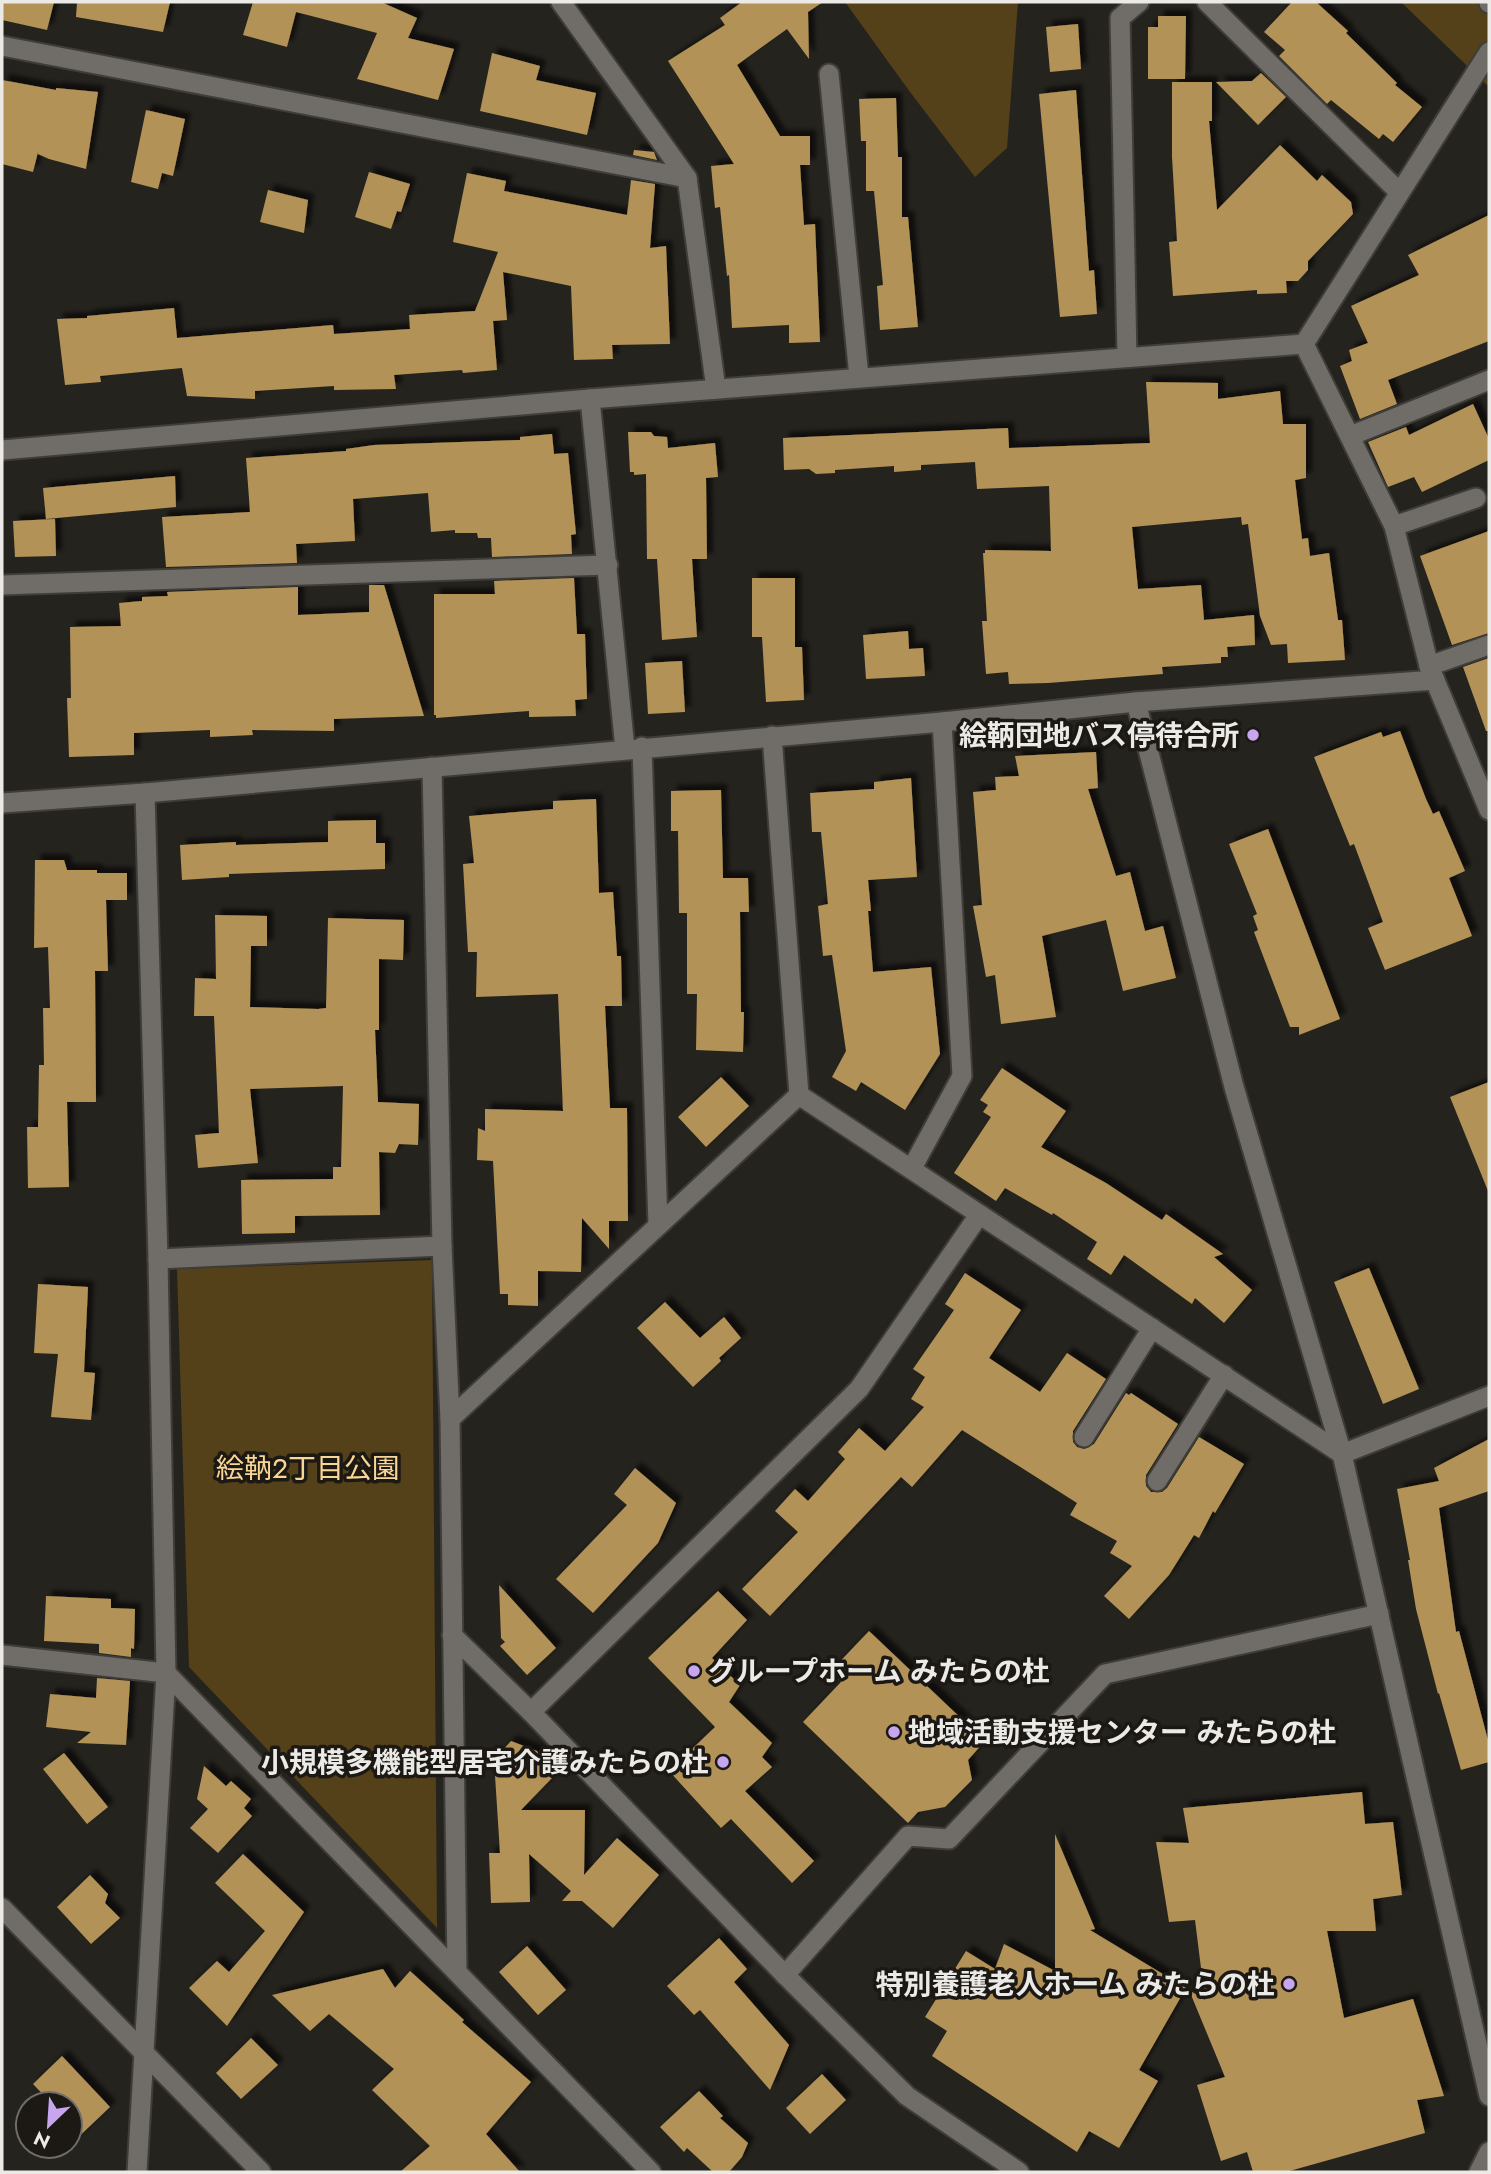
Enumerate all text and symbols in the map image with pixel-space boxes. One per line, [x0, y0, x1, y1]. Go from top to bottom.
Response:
place label: 絵鞆団地バス停待合所 [959, 715, 1239, 756]
marker: 絵鞆団地バス停待合所 [1245, 727, 1261, 743]
park label: 絵靹2丁目公園 [216, 1448, 400, 1489]
place label: グループホーム みたらの杜 [708, 1651, 1050, 1692]
marker: グループホーム みたらの杜 [686, 1663, 702, 1679]
place label: 地域活動支援センター みたらの杜 [908, 1712, 1336, 1753]
marker: 地域活動支援センター みたらの杜 [886, 1724, 902, 1740]
place label: 小規模多機能型居宅介護みたらの杜 [261, 1742, 709, 1783]
marker: 小規模多機能型居宅介護みたらの杜 [715, 1754, 731, 1770]
place label: 特別養護老人ホーム みたらの杜 [875, 1964, 1275, 2005]
marker: 特別養護老人ホーム みたらの杜 [1281, 1976, 1297, 1992]
north arrow [14, 2090, 84, 2160]
text: N [29, 2125, 55, 2155]

